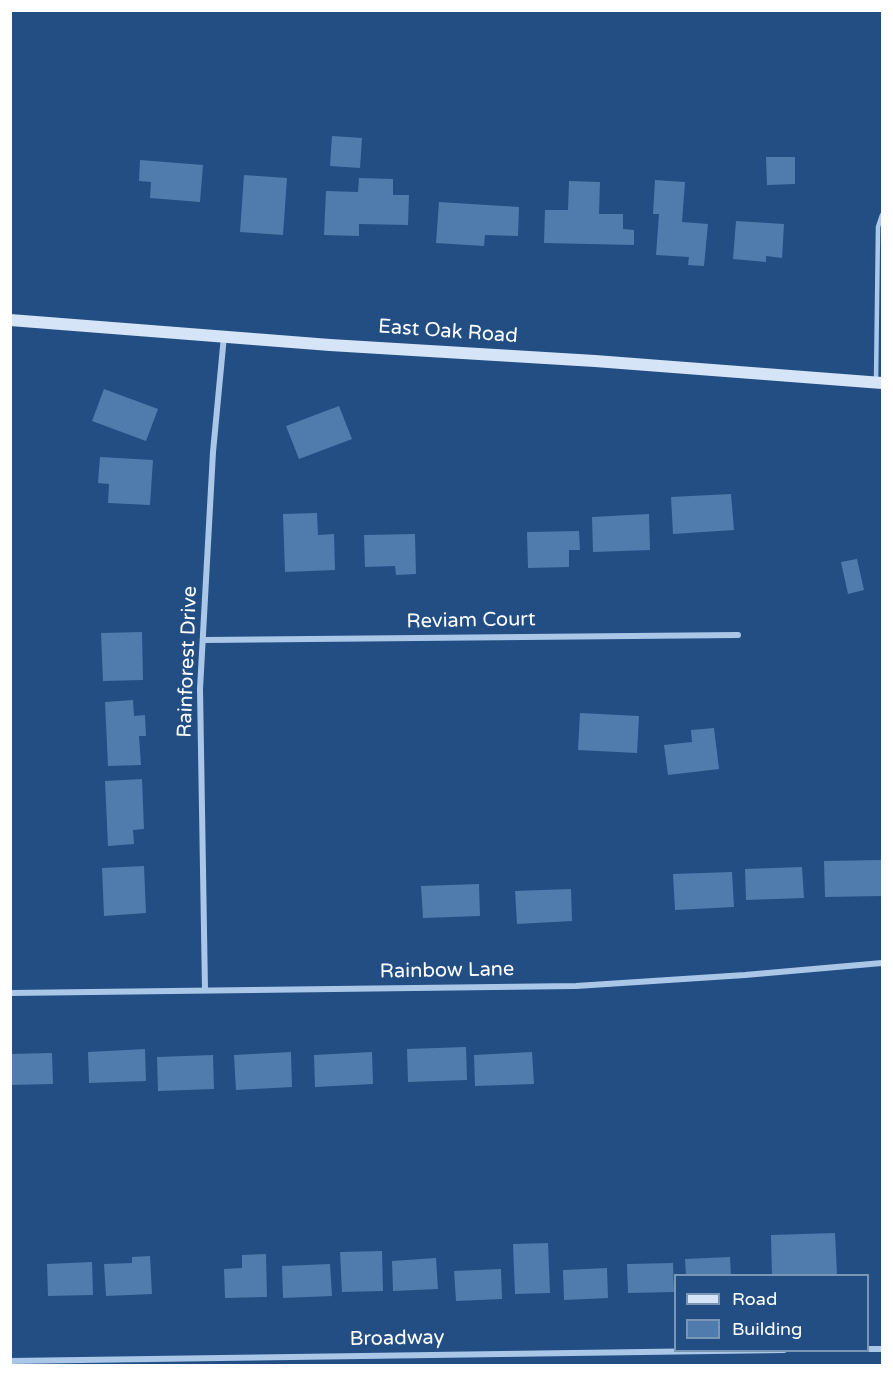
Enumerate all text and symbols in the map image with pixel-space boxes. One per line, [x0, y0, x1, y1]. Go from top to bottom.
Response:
street label: East Oak Road [377, 315, 519, 349]
street label: Rainforest Drive [173, 586, 203, 738]
street label: Reviam Court [406, 608, 536, 634]
street label: Rainbow Lane [380, 958, 514, 984]
legend [674, 1274, 869, 1352]
text: Road [732, 1288, 777, 1310]
text: Building [732, 1318, 802, 1340]
street label: Broadway [349, 1326, 445, 1352]

